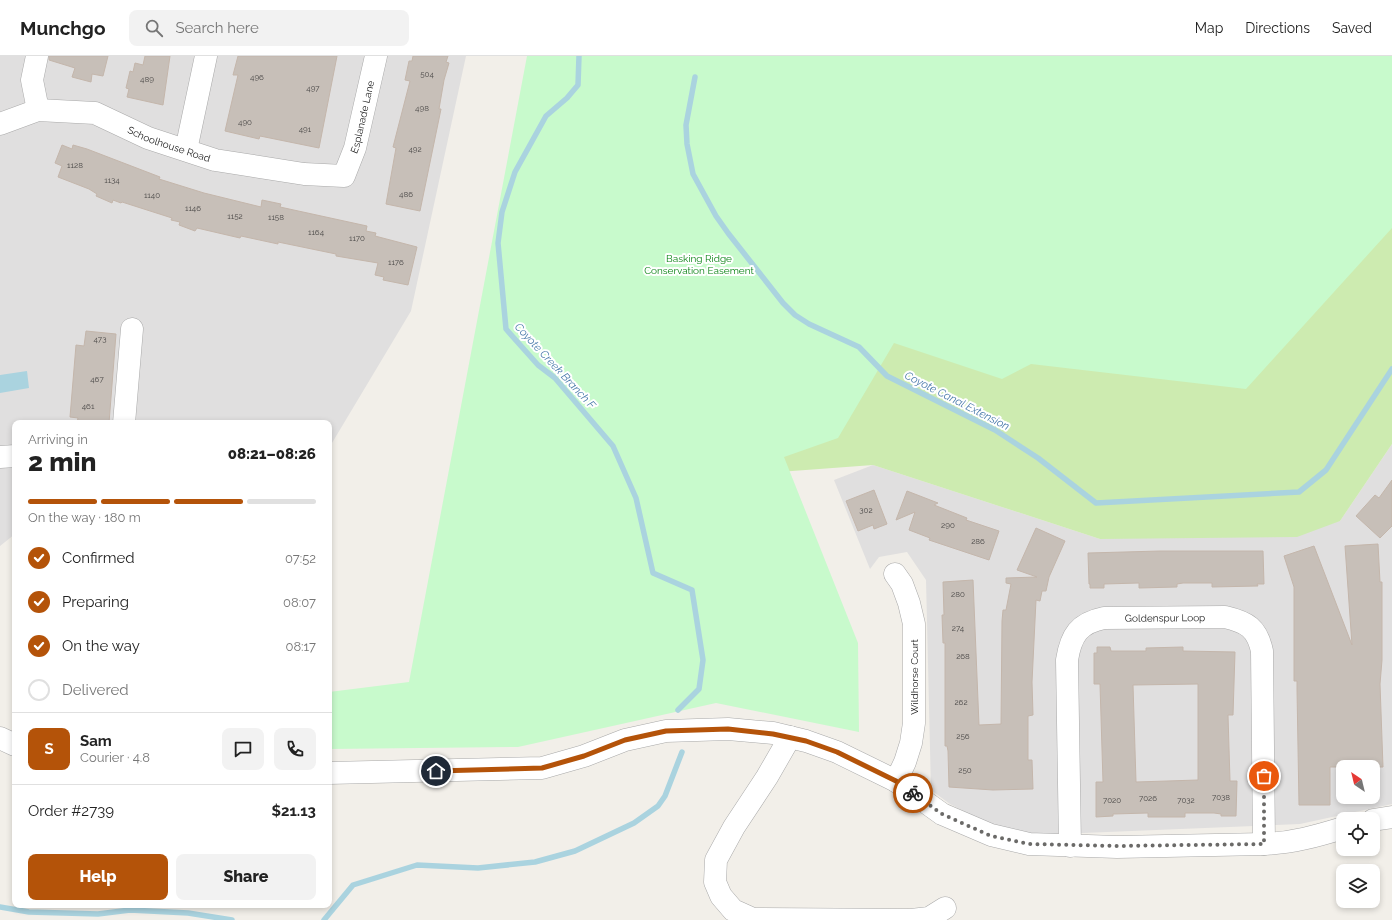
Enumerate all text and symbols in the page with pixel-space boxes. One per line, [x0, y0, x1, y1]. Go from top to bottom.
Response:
search box [129, 10, 409, 46]
text: Munchgo [20, 17, 105, 39]
icon: search [143, 17, 165, 39]
text: Search here [175, 19, 259, 37]
text: Map [1195, 20, 1223, 36]
text: Directions [1245, 20, 1310, 36]
text: Saved [1332, 20, 1372, 36]
house number: 504 [420, 69, 434, 79]
house number: 496 [250, 72, 264, 82]
house number: 489 [140, 74, 154, 84]
street label: Esplanade Lane [348, 79, 376, 155]
house number: 497 [306, 83, 320, 93]
house number: 498 [415, 103, 429, 113]
house number: 490 [238, 117, 252, 127]
street label: Schoolhouse Road [126, 124, 212, 164]
house number: 491 [299, 124, 312, 134]
house number: 492 [408, 144, 422, 154]
house number: 1128 [67, 160, 83, 170]
house number: 1134 [104, 175, 120, 185]
house number: 486 [399, 189, 413, 199]
house number: 1140 [144, 190, 160, 200]
house number: 1146 [185, 203, 201, 213]
house number: 1152 [227, 211, 243, 221]
house number: 1158 [268, 212, 284, 222]
house number: 1164 [308, 227, 325, 237]
house number: 1170 [349, 233, 365, 243]
park label: Basking Ridge Conservation Easement [644, 253, 755, 276]
house number: 1176 [388, 257, 404, 267]
water label: Coyote Creek Branch F [512, 320, 599, 412]
house number: 473 [94, 334, 106, 344]
water label: Coyote Canal Extension [902, 369, 1012, 433]
house number: 467 [90, 374, 104, 384]
house number: 461 [82, 401, 95, 411]
text: Arriving in [28, 432, 88, 447]
text: 08:21–08:26 [228, 445, 316, 463]
text: 2 min [28, 447, 96, 477]
house number: 302 [859, 505, 873, 515]
text: On the way · 180 m [28, 510, 141, 525]
house number: 290 [941, 520, 955, 530]
house number: 286 [971, 536, 985, 546]
icon: check [28, 547, 50, 569]
text: Confirmed [62, 549, 135, 567]
text: 07:52 [285, 551, 316, 566]
house number: 280 [951, 589, 965, 599]
icon: check [28, 591, 50, 613]
text: Preparing [62, 593, 129, 611]
text: 08:07 [283, 595, 316, 610]
street label: Goldenspur Loop [1125, 612, 1205, 623]
house number: 274 [952, 623, 965, 633]
icon: check [28, 635, 50, 657]
text: On the way [62, 637, 140, 655]
street label: Wildhorse Court [909, 638, 920, 715]
text: 08:17 [285, 639, 316, 654]
house number: 268 [956, 651, 970, 661]
text: Delivered [62, 681, 129, 699]
house number: 262 [954, 697, 968, 707]
button: chat [222, 728, 264, 770]
button: phone [274, 728, 316, 770]
house number: 256 [956, 731, 970, 741]
text: Sam [80, 732, 112, 750]
text: S [44, 740, 54, 758]
text: Courier · 4.8 [80, 750, 150, 765]
pin [419, 754, 453, 788]
pin [1247, 759, 1281, 793]
icon: home [425, 760, 447, 782]
north arrow [1336, 760, 1380, 804]
map controls [1336, 760, 1380, 908]
house number: 250 [958, 765, 972, 775]
icon: bag [1253, 765, 1275, 787]
courier [893, 773, 933, 813]
icon: bike [902, 782, 924, 804]
house number: 7038 [1212, 792, 1230, 802]
house number: 7026 [1139, 793, 1157, 803]
house number: 7020 [1103, 795, 1121, 805]
house number: 7032 [1177, 795, 1195, 805]
text: Order #2739 [28, 802, 114, 820]
text: $21.13 [271, 802, 316, 820]
button: locate [1336, 812, 1380, 856]
button: Help [28, 854, 168, 900]
button: Share [176, 854, 316, 900]
button: layers [1336, 864, 1380, 908]

